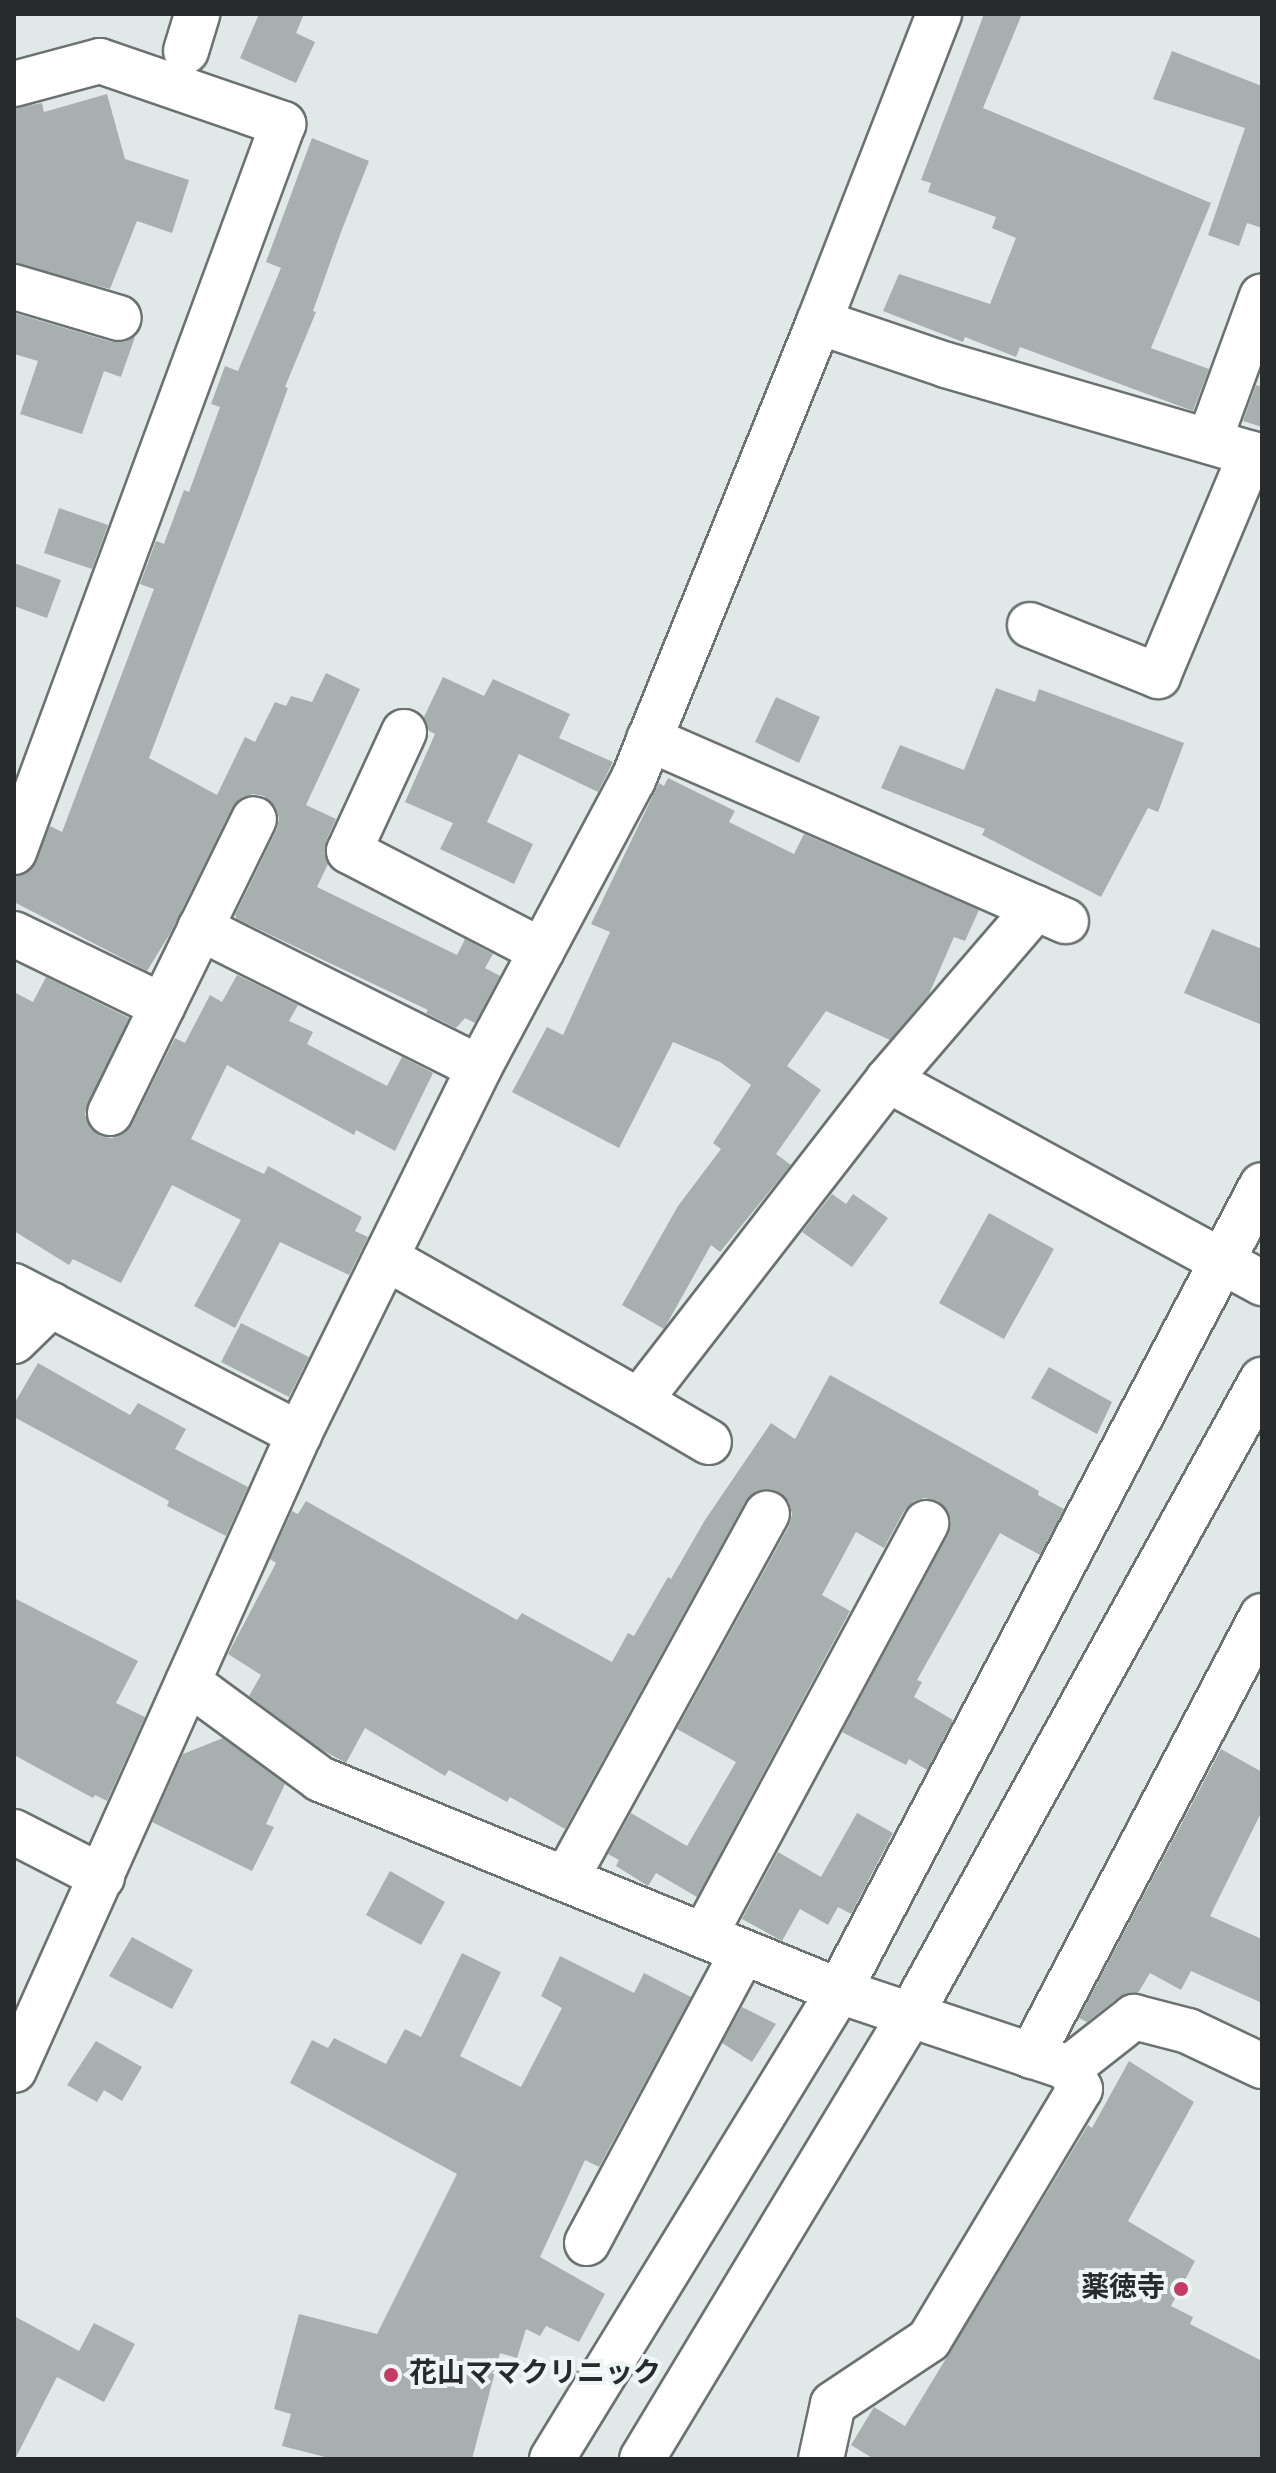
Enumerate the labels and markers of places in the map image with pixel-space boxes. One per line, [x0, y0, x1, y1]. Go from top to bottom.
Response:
place label: 薬徳寺 [1081, 2272, 1165, 2306]
marker: 薬徳寺 [1172, 2280, 1190, 2298]
place label: 花山ママクリニック [409, 2358, 661, 2392]
marker: 花山ママクリニック [380, 2364, 402, 2386]

